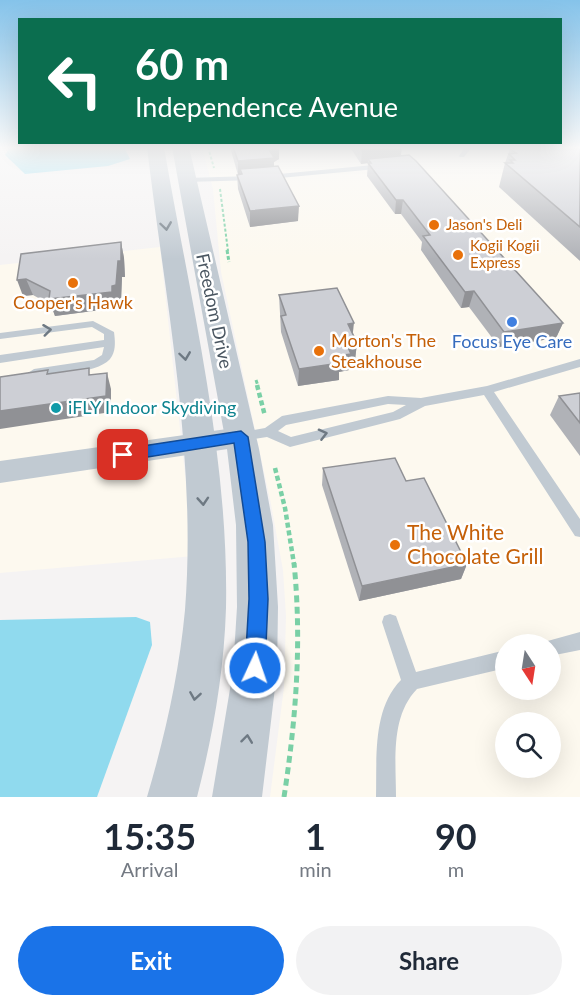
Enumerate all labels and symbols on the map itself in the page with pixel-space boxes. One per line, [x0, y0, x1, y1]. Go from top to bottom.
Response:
place label: Jason's Deli [446, 215, 522, 233]
marker: Jason's Deli [427, 218, 441, 232]
one-way arrow [159, 222, 171, 231]
place label: Kogii Kogii Express [470, 236, 540, 271]
marker: Kogii Kogii Express [451, 248, 465, 262]
street label: Freedom Drive [192, 251, 238, 370]
marker: Cooper's Hawk [66, 276, 80, 290]
place label: Cooper's Hawk [13, 291, 134, 313]
marker: Focus Eye Care [505, 315, 519, 329]
one-way arrow [42, 324, 51, 337]
place label: Morton's The Steakhouse [331, 329, 436, 372]
place label: Focus Eye Care [452, 330, 572, 352]
marker: Morton's The Steakhouse [312, 344, 326, 358]
one-way arrow [179, 351, 191, 361]
place label: iFLY Indoor Skydiving [68, 396, 236, 418]
marker: iFLY Indoor Skydiving [49, 401, 63, 415]
one-way arrow [318, 428, 328, 441]
pin [97, 429, 148, 480]
one-way arrow [196, 497, 209, 506]
place label: The White Chocolate Grill [407, 519, 543, 568]
marker: The White Chocolate Grill [388, 538, 402, 552]
north arrow [495, 634, 561, 700]
position arrow [223, 636, 287, 700]
one-way arrow [189, 690, 202, 700]
one-way arrow [240, 735, 253, 744]

